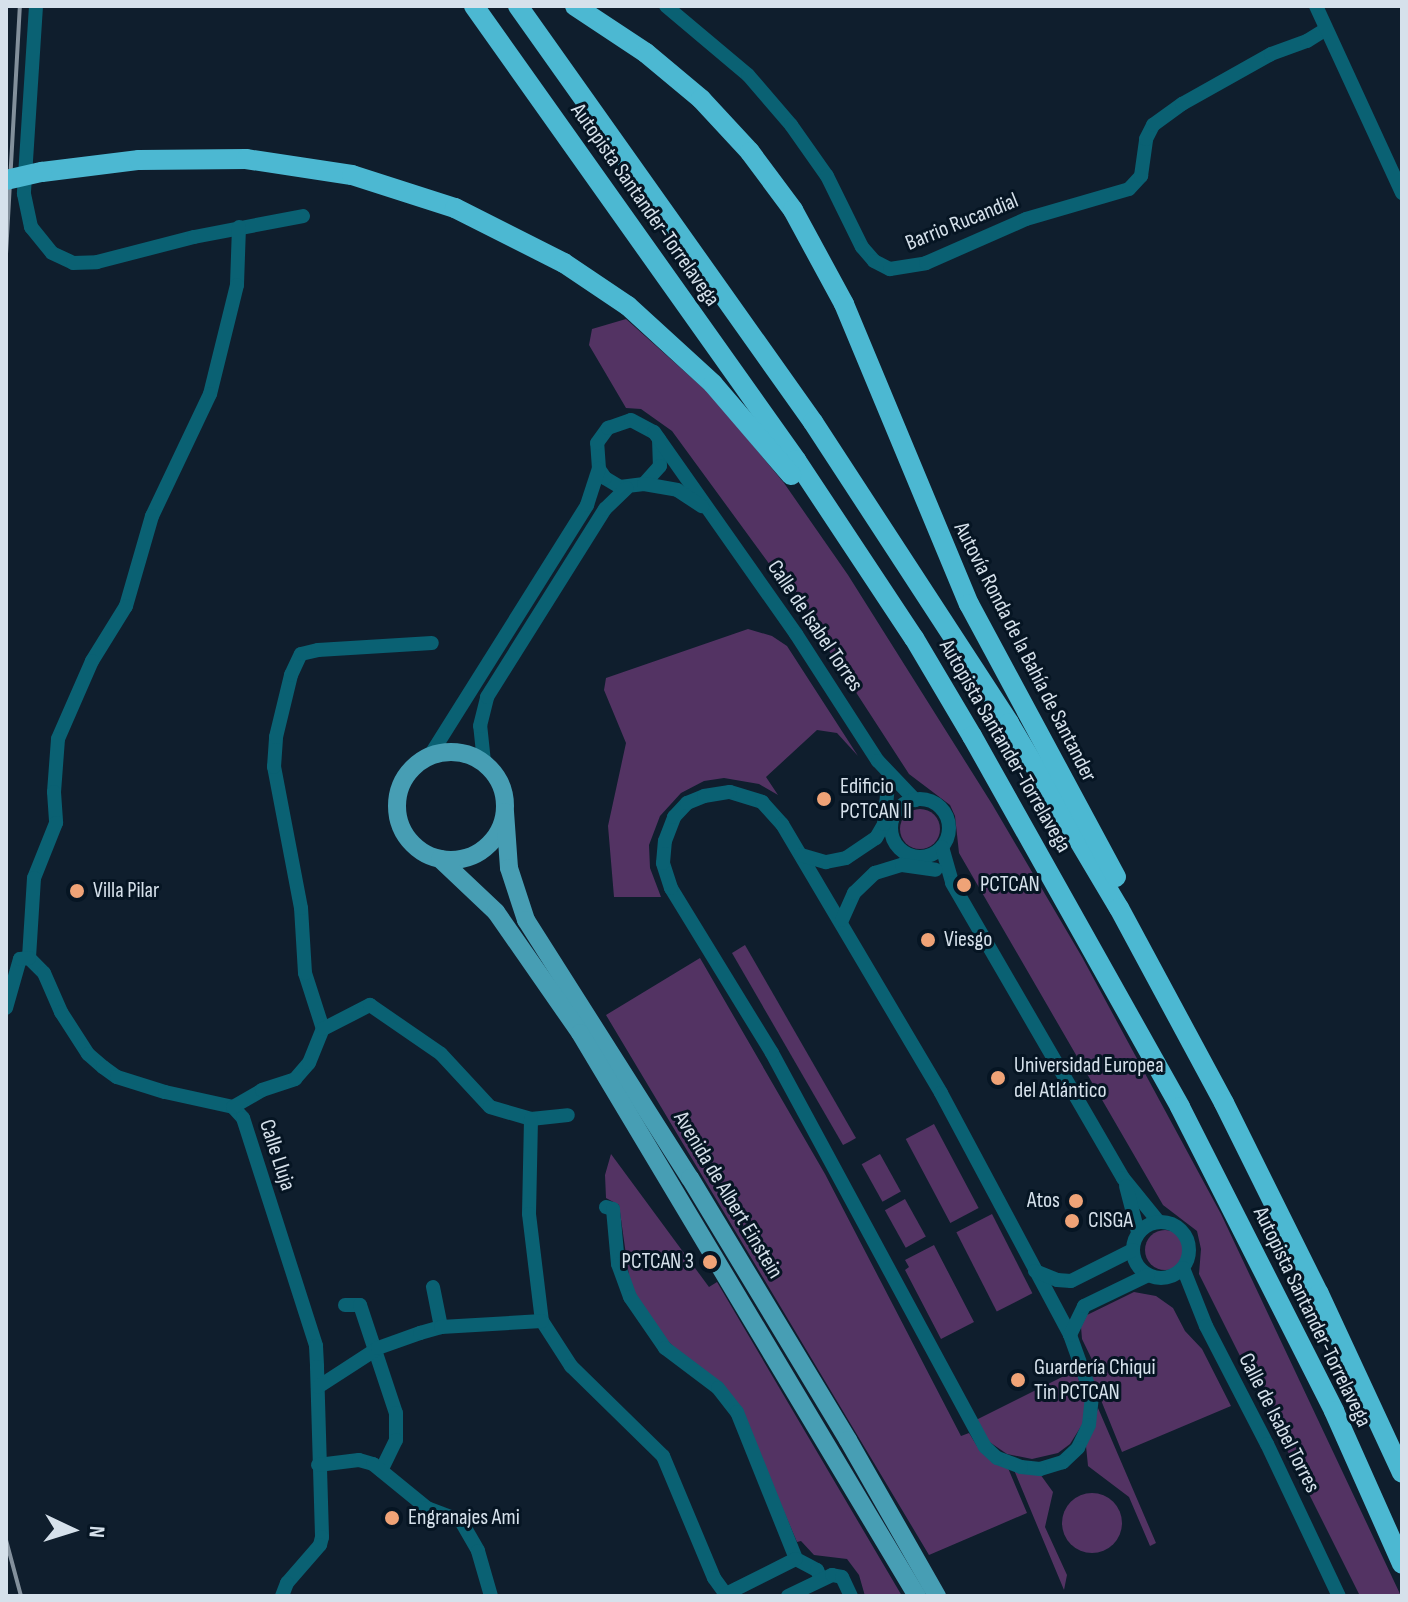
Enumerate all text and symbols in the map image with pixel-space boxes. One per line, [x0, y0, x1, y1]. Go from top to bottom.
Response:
street label: Autopista Santander-Torrelavega [565, 99, 725, 311]
street label: Barrio Rucandial [902, 187, 1022, 257]
street label: Autovía Ronda de la Bahía de Santander [948, 518, 1102, 786]
street label: Calle de Isabel Torres [761, 555, 869, 697]
street label: Autopista Santander-Torrelavega [933, 635, 1077, 857]
place label: Edificio PCTCAN II [840, 773, 912, 824]
marker: Edificio PCTCAN II [815, 790, 833, 808]
place label: PCTCAN [980, 872, 1040, 898]
marker: PCTCAN [955, 876, 973, 894]
place label: Villa Pilar [93, 878, 159, 904]
marker: Villa Pilar [68, 882, 86, 900]
place label: Viesgo [944, 927, 992, 953]
marker: Viesgo [919, 931, 937, 949]
place label: Universidad Europea del Atlántico [1014, 1052, 1164, 1104]
marker: Universidad Europea del Atlántico [989, 1069, 1007, 1087]
street label: Avenida de Albert Einstein [668, 1107, 788, 1283]
street label: Calle Lluja [253, 1116, 301, 1194]
place label: Atos [1027, 1188, 1060, 1214]
marker: Atos [1067, 1192, 1085, 1210]
street label: Autopista Santander-Torrelavega [1247, 1203, 1377, 1431]
place label: CISGA [1088, 1208, 1133, 1234]
marker: CISGA [1063, 1212, 1081, 1230]
place label: PCTCAN 3 [622, 1249, 694, 1275]
marker: PCTCAN 3 [701, 1253, 719, 1271]
street label: Calle de Isabel Torres [1233, 1349, 1325, 1497]
place label: Guardería Chiqui Tin PCTCAN [1034, 1354, 1156, 1406]
marker: Guardería Chiqui Tin PCTCAN [1009, 1371, 1027, 1389]
north arrow [32, 1490, 112, 1570]
place label: Engranajes Ami [408, 1505, 520, 1531]
marker: Engranajes Ami [383, 1509, 401, 1527]
text: N [83, 1525, 110, 1539]

